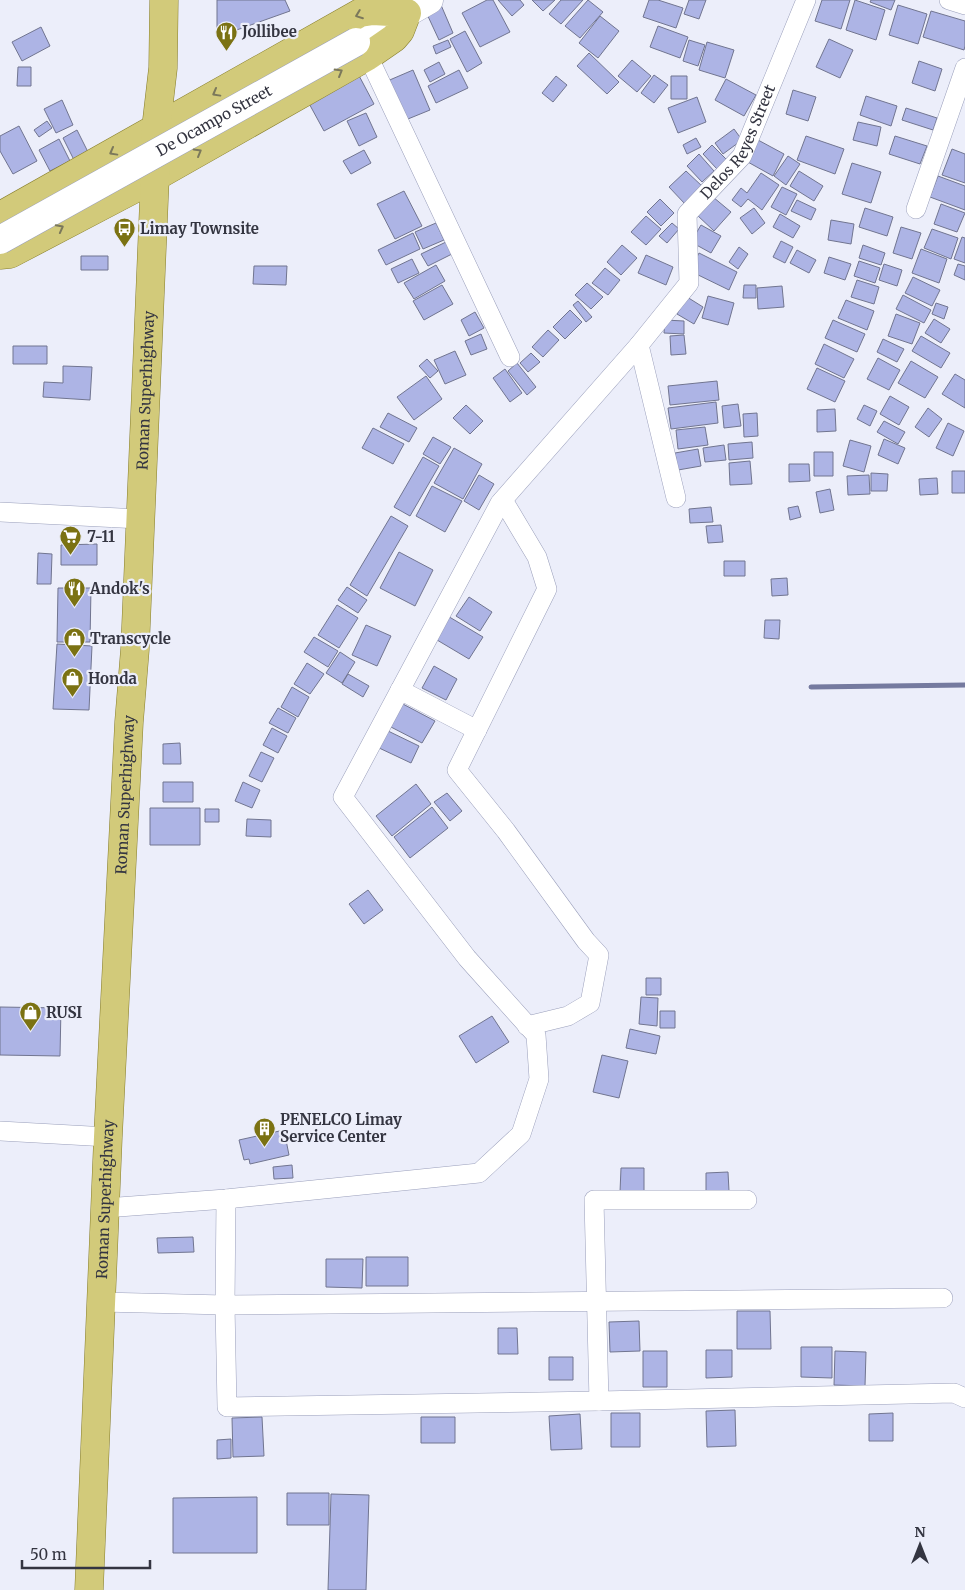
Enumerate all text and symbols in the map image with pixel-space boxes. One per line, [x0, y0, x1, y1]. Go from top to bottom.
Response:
one-way arrow [355, 9, 364, 19]
restaurant icon: Jollibee [214, 20, 238, 51]
place label: Jollibee [241, 22, 297, 41]
one-way arrow [334, 68, 343, 78]
street label: De Ocampo Street [153, 81, 275, 160]
street label: Delos Reyes Street [696, 82, 779, 203]
one-way arrow [213, 86, 222, 96]
one-way arrow [110, 146, 119, 156]
one-way arrow [193, 148, 202, 158]
bus stop icon: Limay Townsite [112, 217, 136, 248]
place label: Limay Townsite [140, 219, 259, 238]
one-way arrow [54, 224, 63, 234]
street label: Roman Superhighway [133, 310, 158, 470]
supermarket icon: 7-11 [59, 525, 83, 556]
place label: 7-11 [87, 527, 115, 546]
restaurant icon: Andok's [62, 577, 86, 608]
place label: Andok's [89, 579, 150, 598]
shop icon: Transcycle [62, 627, 86, 658]
place label: Transcycle [90, 629, 171, 648]
shop icon: Honda [60, 667, 84, 698]
place label: Honda [88, 669, 138, 688]
street label: Roman Superhighway [111, 714, 139, 875]
shop icon: RUSI [18, 1001, 42, 1032]
place label: RUSI [46, 1003, 82, 1022]
place label: PENELCO Limay Service Center [280, 1110, 402, 1146]
building icon: PENELCO Limay Service Center [252, 1117, 276, 1148]
street label: Roman Superhighway [92, 1119, 118, 1279]
north arrow [895, 1520, 945, 1570]
text: N [914, 1523, 926, 1541]
scale bar [22, 1538, 150, 1570]
text: 50 m [30, 1545, 67, 1564]

